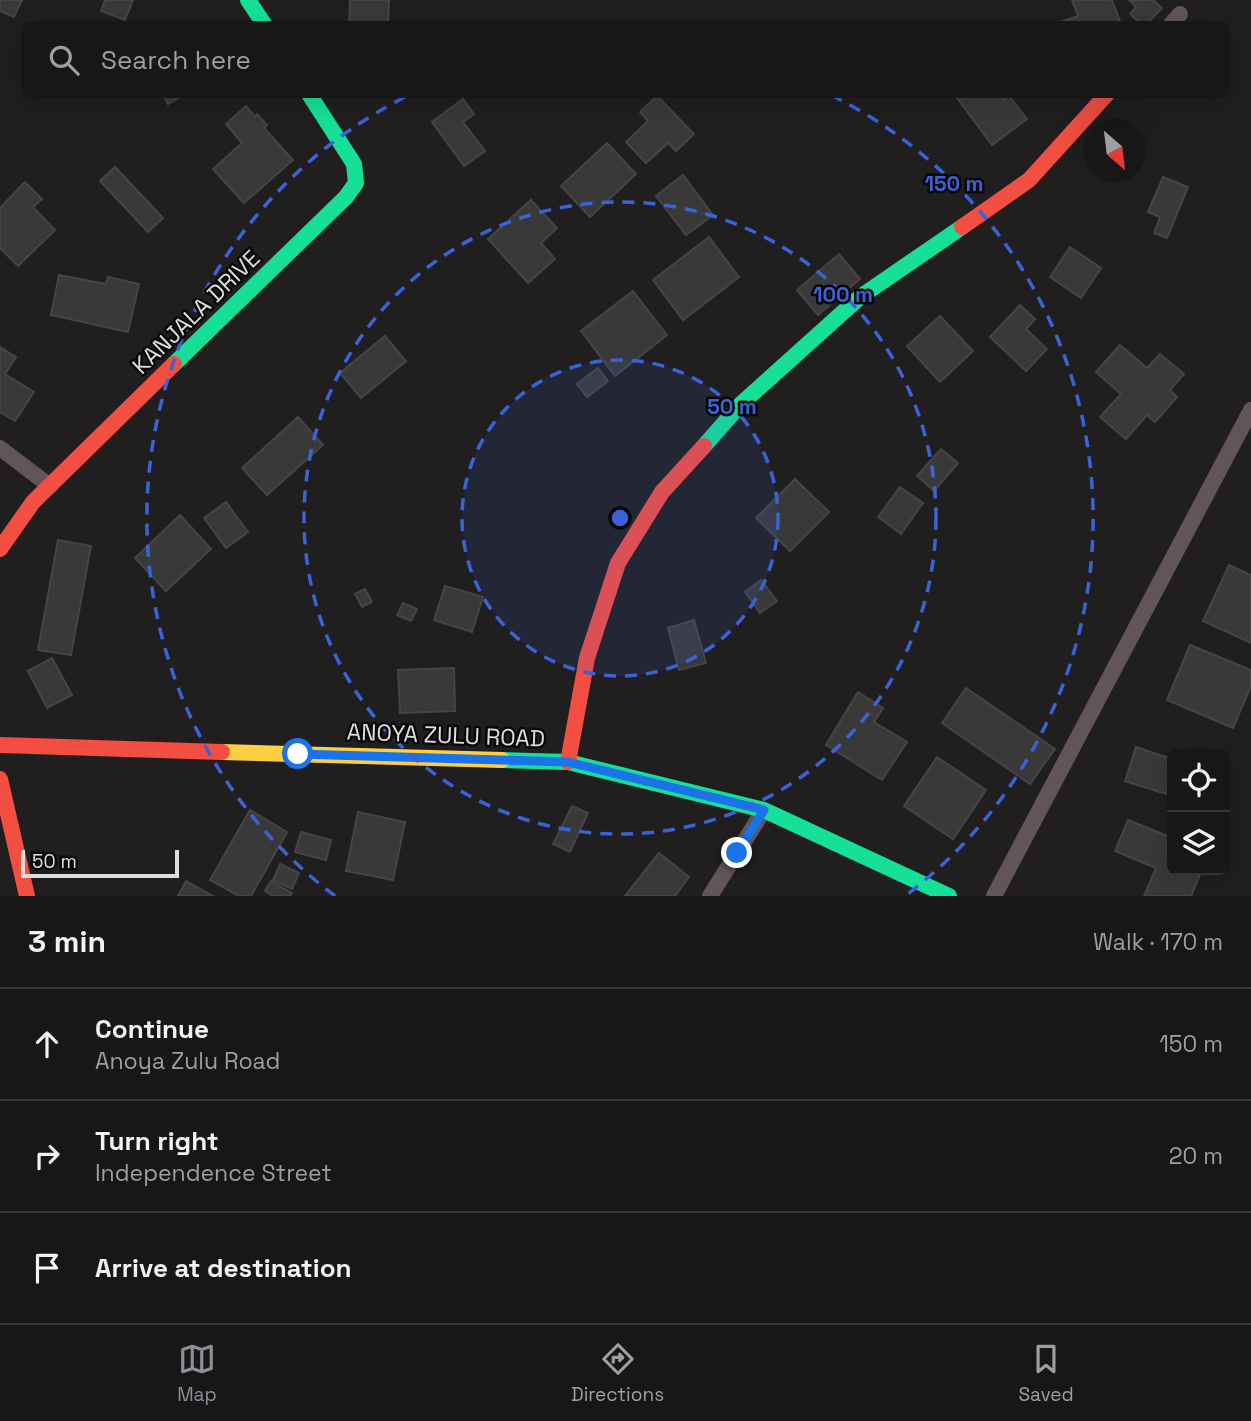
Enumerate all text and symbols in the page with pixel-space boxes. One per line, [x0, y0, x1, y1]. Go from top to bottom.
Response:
search box [21, 21, 1230, 98]
icon: search [45, 41, 83, 79]
text: Search here [101, 43, 251, 77]
north arrow [1083, 119, 1146, 182]
text: 150 m [925, 170, 983, 197]
street label: KANJALA DRIVE [126, 243, 266, 381]
text: 100 m [813, 281, 873, 308]
text: 50 m [707, 393, 757, 420]
centre of rings [608, 506, 632, 530]
street label: ANOYA ZULU ROAD [346, 717, 546, 753]
route start [282, 738, 313, 769]
map controls [1167, 749, 1230, 875]
button: locate [1167, 749, 1230, 812]
button: layers [1167, 812, 1230, 875]
route end [721, 837, 752, 868]
scale bar [21, 847, 178, 879]
text: 50 m [32, 849, 77, 874]
text: 3 min [28, 922, 106, 961]
text: Walk · 170 m [1093, 927, 1223, 957]
text: Continue [95, 1012, 209, 1046]
icon: ahead [28, 1025, 66, 1063]
text: 150 m [1159, 1029, 1223, 1059]
text: Anoya Zulu Road [95, 1046, 280, 1076]
text: Turn right [95, 1124, 219, 1158]
icon: right [28, 1137, 66, 1175]
text: 20 m [1169, 1141, 1223, 1171]
text: Independence Street [95, 1158, 332, 1188]
icon: arrive [28, 1249, 66, 1287]
text: Arrive at destination [95, 1251, 352, 1285]
tab: Map [177, 1340, 217, 1407]
tab: Directions [571, 1340, 664, 1407]
tab: Saved [1018, 1340, 1074, 1407]

